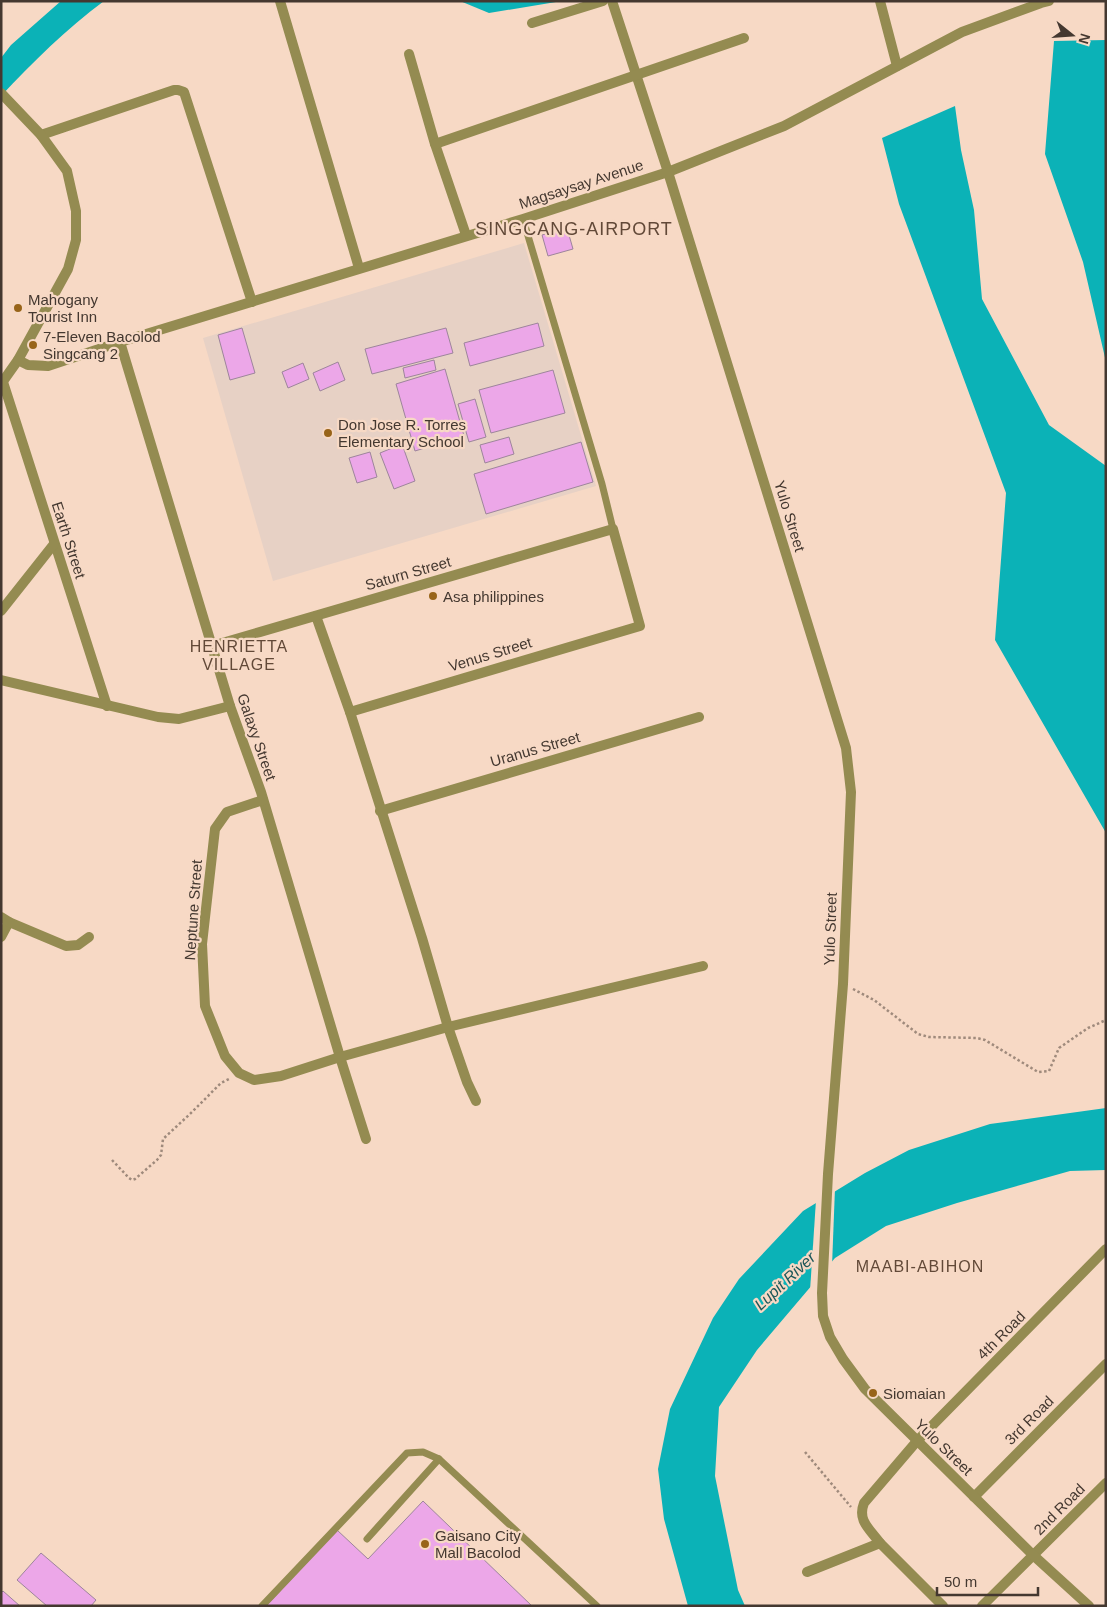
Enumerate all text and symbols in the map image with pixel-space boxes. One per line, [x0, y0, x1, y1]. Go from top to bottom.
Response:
north arrow [1047, 10, 1097, 60]
text: N [1075, 32, 1094, 46]
street label: Magsaysay Avenue [517, 156, 645, 212]
district label: SINGCANG-AIRPORT [475, 219, 673, 239]
place label: Mahogany Tourist Inn [28, 291, 99, 325]
marker: Mahogany Tourist Inn [12, 302, 24, 314]
place label: 7-Eleven Bacolod Singcang 2 [43, 328, 161, 362]
marker: 7-Eleven Bacolod Singcang 2 [27, 339, 39, 351]
place label: Don Jose R. Torres Elementary School [338, 416, 466, 450]
marker: Don Jose R. Torres Elementary School [322, 427, 334, 439]
street label: Yulo Street [771, 478, 809, 554]
street label: Earth Street [49, 499, 90, 581]
street label: Saturn Street [363, 552, 454, 593]
place label: Asa philippines [443, 588, 544, 605]
marker: Asa philippines [427, 590, 439, 602]
street label: Venus Street [446, 633, 534, 675]
district label: HENRIETTA VILLAGE [190, 638, 288, 673]
street label: Galaxy Street [234, 691, 280, 784]
street label: Uranus Street [488, 728, 583, 770]
street label: Neptune Street [181, 858, 205, 961]
street label: Yulo Street [820, 891, 840, 966]
water label: Lupit River [751, 1248, 819, 1313]
district label: MAABI-ABIHON [856, 1258, 984, 1275]
street label: 4th Road [973, 1307, 1029, 1363]
place label: Siomaian [883, 1385, 946, 1402]
marker: Siomaian [867, 1387, 879, 1399]
street label: 3rd Road [1001, 1392, 1057, 1448]
street label: Yulo Street [912, 1415, 977, 1479]
street label: 2nd Road [1030, 1480, 1088, 1538]
place label: Gaisano City Mall Bacolod [435, 1527, 521, 1561]
marker: Gaisano City Mall Bacolod [419, 1538, 431, 1550]
scale bar [937, 1564, 1038, 1596]
text: 50 m [944, 1573, 977, 1590]

